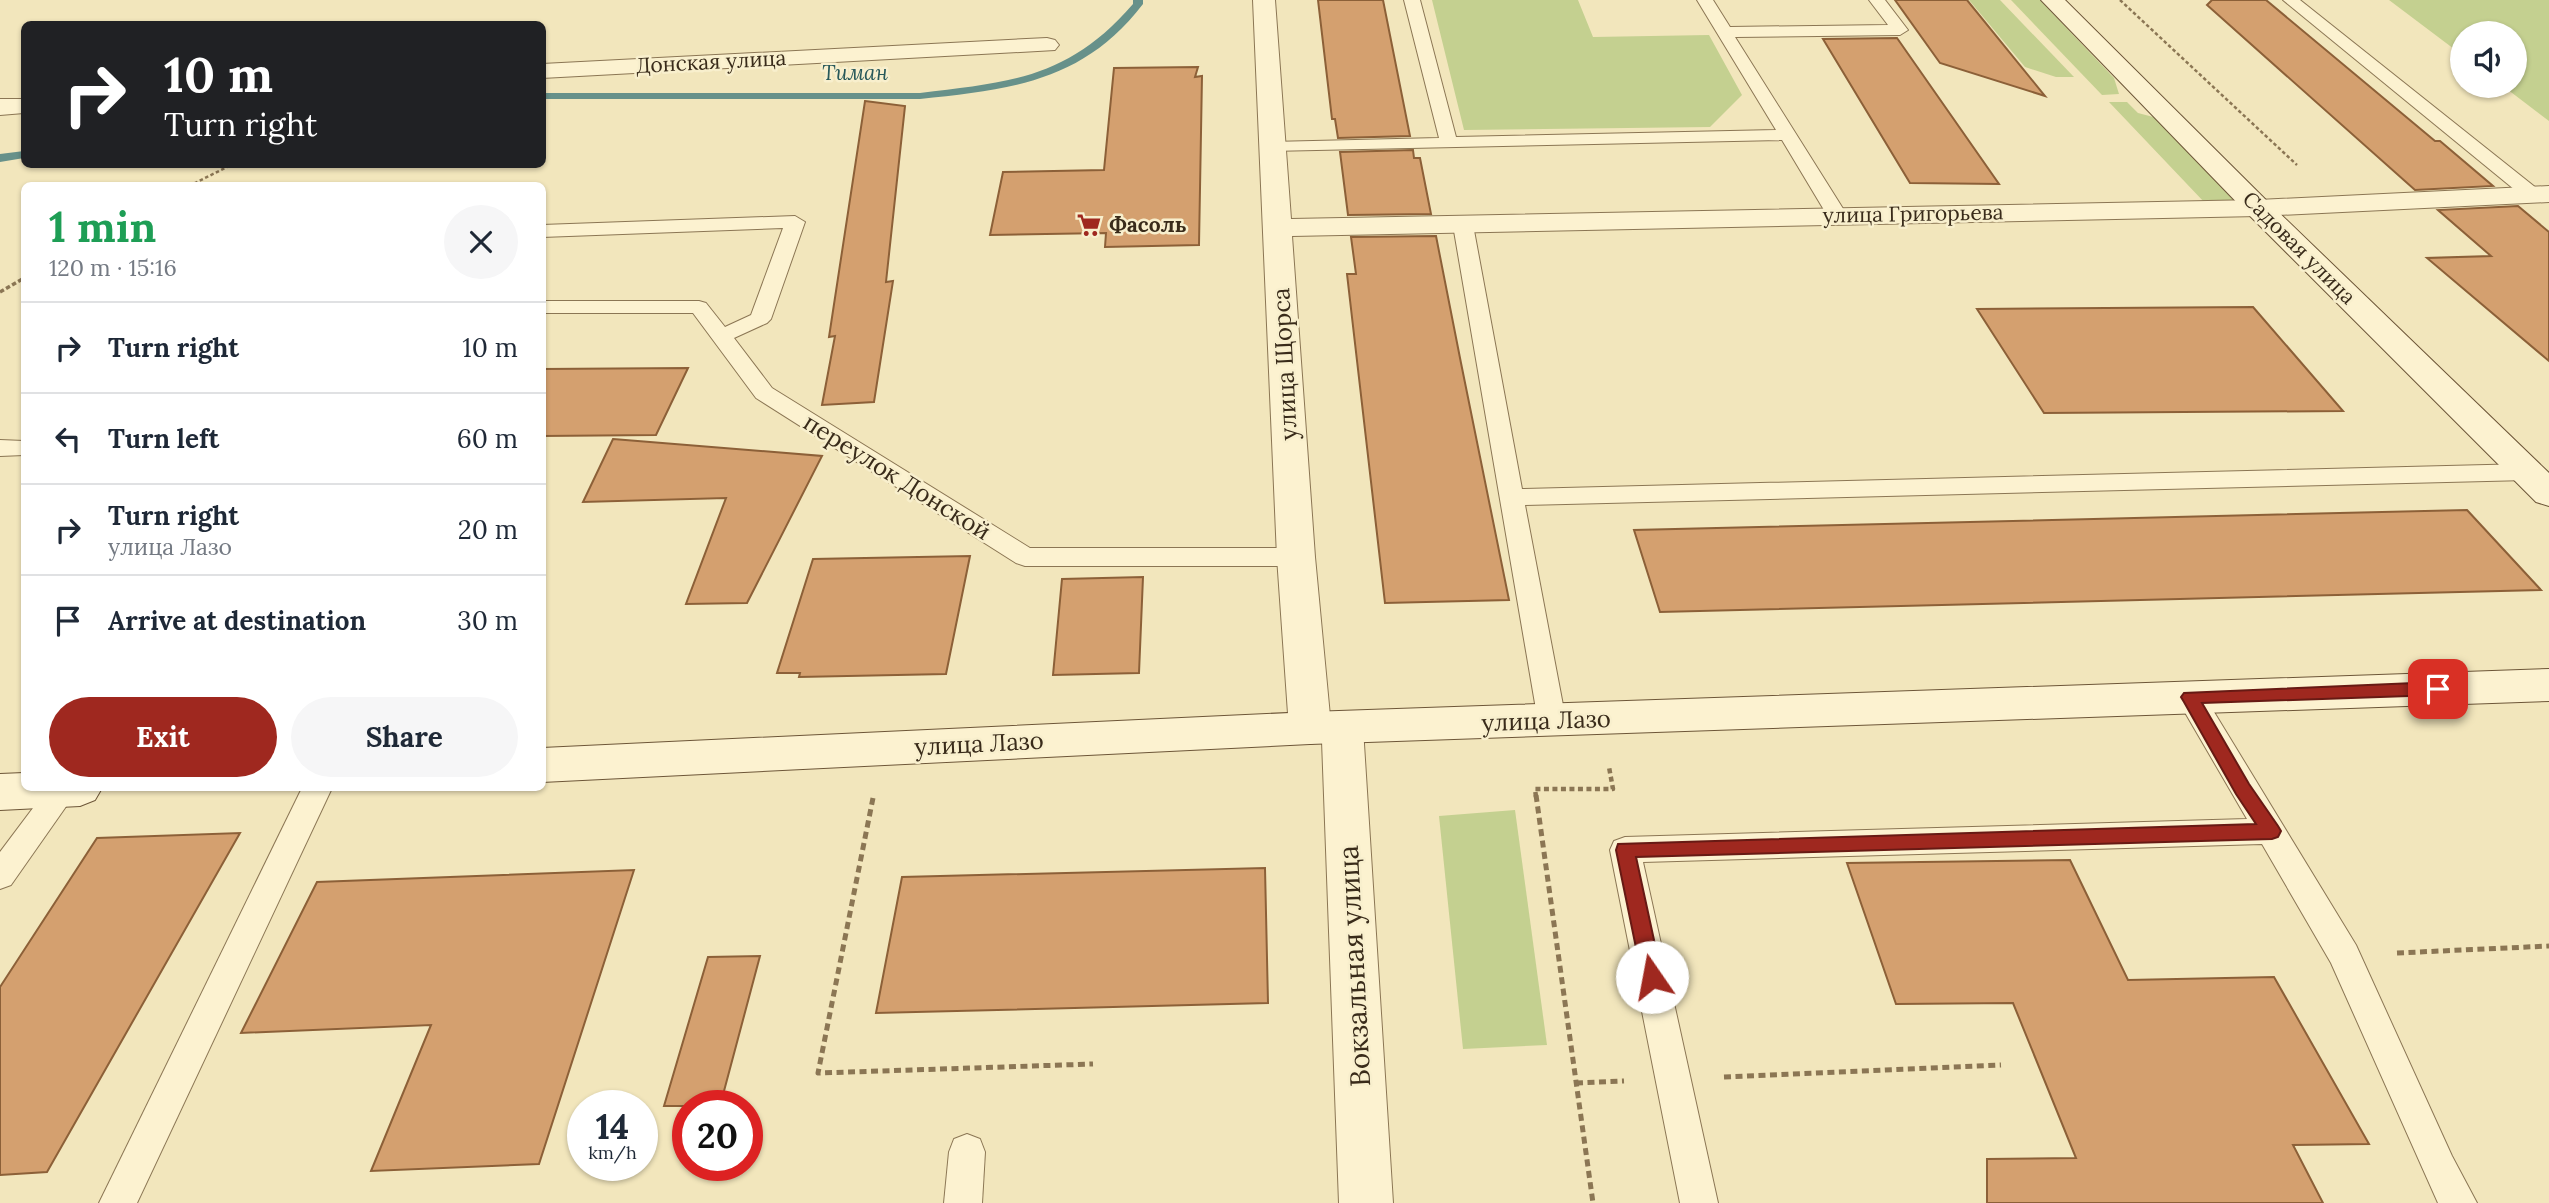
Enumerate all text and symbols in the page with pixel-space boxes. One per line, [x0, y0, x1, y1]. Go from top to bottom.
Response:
map controls [2450, 21, 2527, 98]
button: sound [2450, 21, 2527, 98]
text: 10 m [164, 43, 273, 105]
street label: Донская улица [635, 44, 787, 79]
icon: right [49, 49, 140, 140]
water label: Тиман [822, 59, 889, 86]
text: Turn right [164, 104, 317, 145]
street label: Садовая улица [2237, 185, 2362, 310]
street label: улица Григорьева [1822, 198, 2004, 229]
text: 1 min [49, 200, 156, 254]
button: close [444, 205, 518, 279]
supermarket icon: Фасоль [1075, 211, 1103, 239]
place label: Фасоль [1109, 211, 1187, 238]
text: 120 m · 15:16 [49, 253, 177, 282]
street label: улица Щорса [1265, 287, 1304, 441]
icon: right [49, 329, 87, 367]
text: Turn right [108, 331, 239, 364]
text: 10 m [462, 331, 518, 364]
street label: переулок Донской [798, 406, 997, 547]
icon: left [49, 420, 87, 458]
text: Turn left [108, 422, 219, 455]
text: 60 m [457, 422, 518, 455]
text: Turn right [108, 499, 239, 532]
icon: right [49, 511, 87, 549]
text: 20 m [458, 513, 518, 546]
text: улица Лазо [108, 532, 232, 561]
icon: arrive [49, 602, 87, 640]
text: Arrive at destination [108, 604, 366, 637]
text: 30 m [457, 604, 518, 637]
pin [2408, 659, 2468, 719]
icon: arrive [2419, 670, 2457, 708]
button: Exit [49, 697, 277, 777]
button: Share [291, 697, 518, 777]
street label: улица Лазо [1481, 703, 1611, 738]
street label: улица Лазо [914, 725, 1044, 762]
street label: Вокзальная улица [1330, 844, 1378, 1088]
position arrow [1615, 940, 1689, 1014]
speed limit sign: 20 [672, 1090, 763, 1181]
text: 14 [596, 1104, 629, 1149]
text: km/h [588, 1141, 637, 1164]

